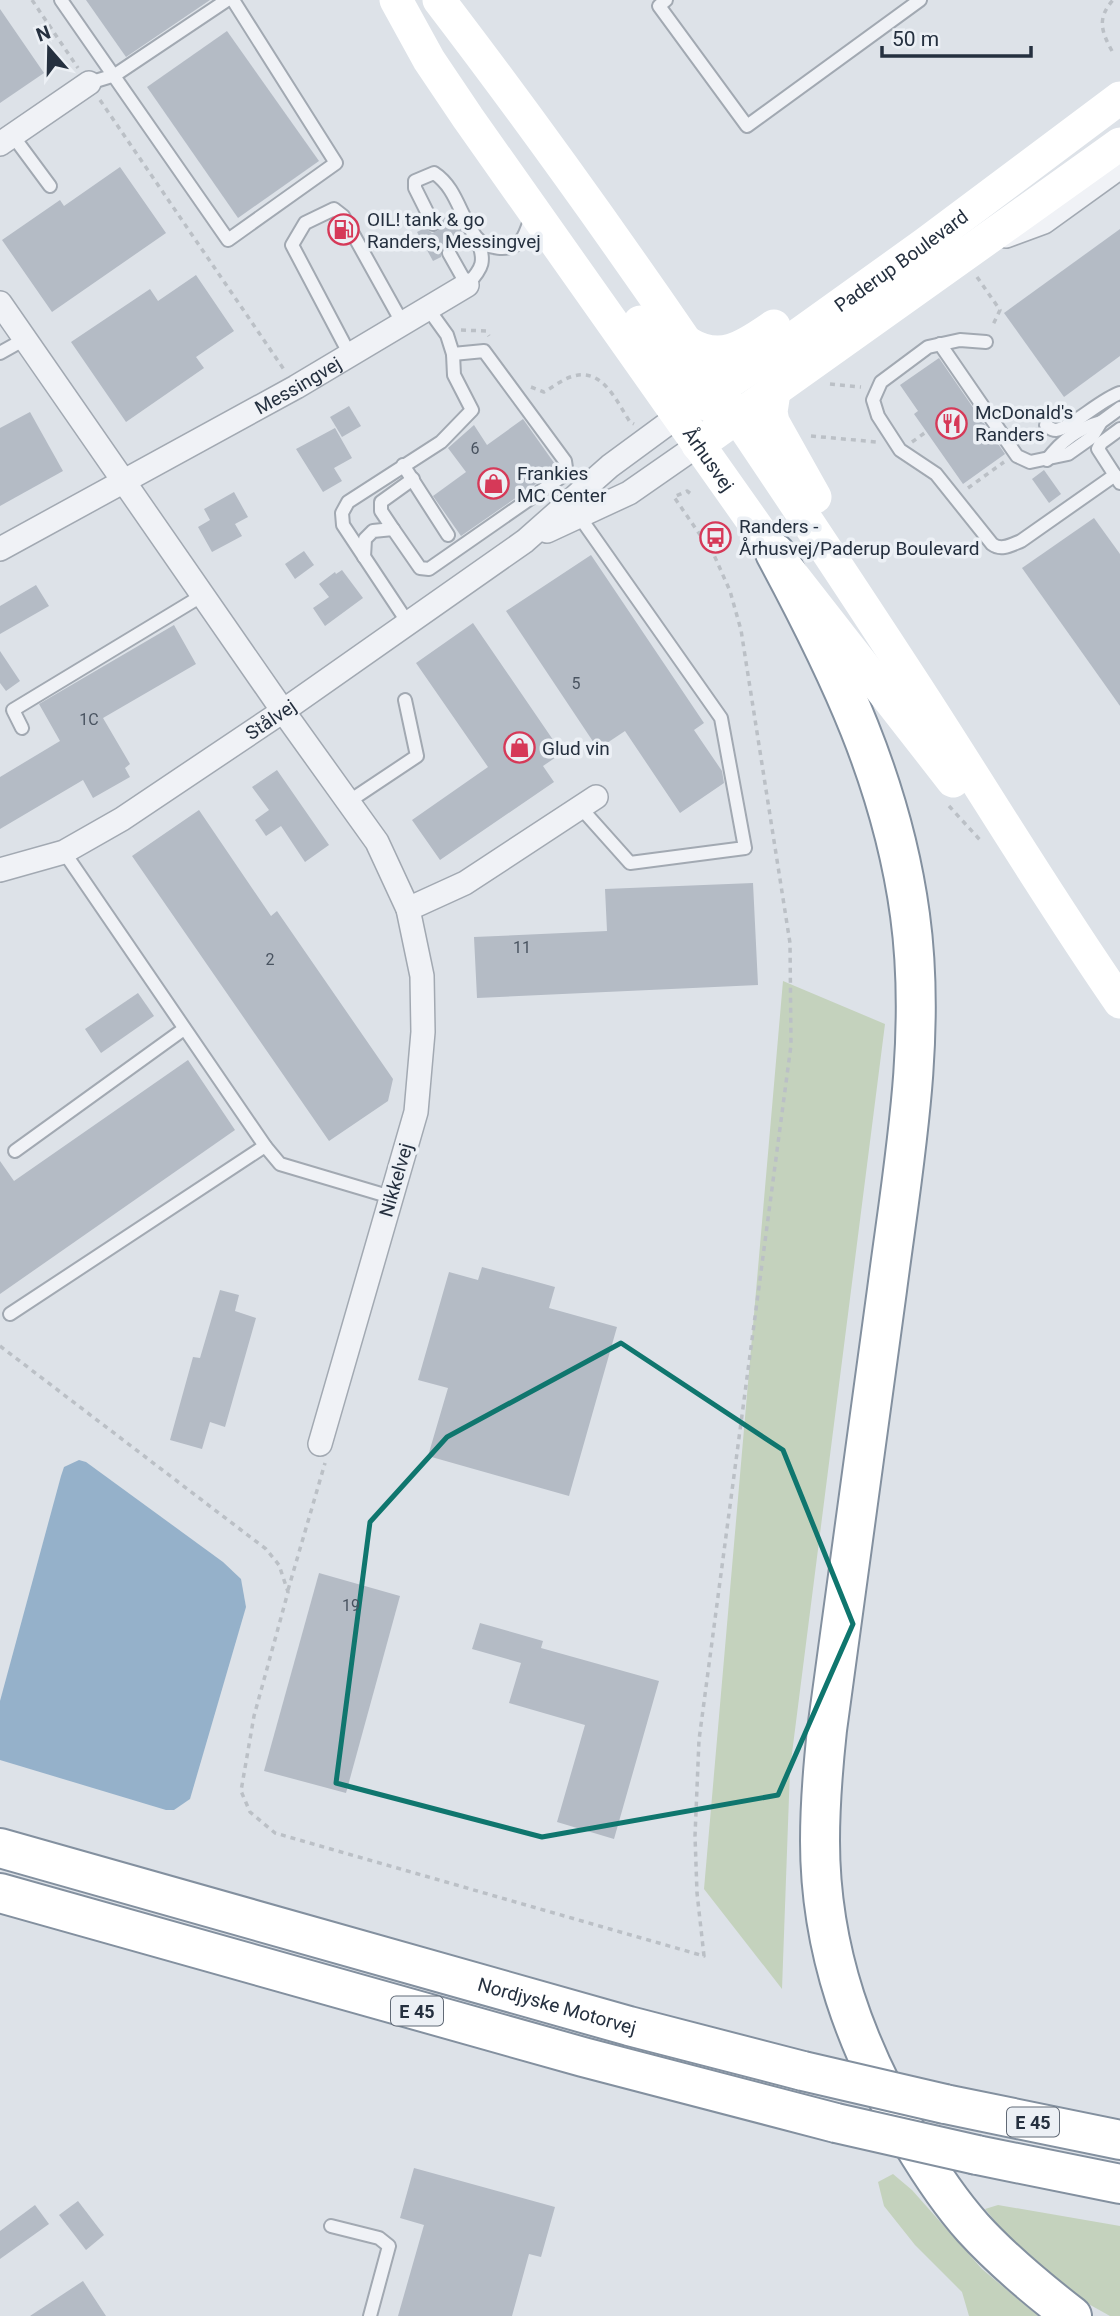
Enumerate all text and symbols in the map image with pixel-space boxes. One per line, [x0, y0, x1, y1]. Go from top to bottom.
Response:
north arrow [14, 14, 84, 84]
scale bar [882, 14, 1031, 58]
text: N [33, 20, 54, 47]
text: 50 m [892, 27, 939, 51]
street label: Paderup Boulevard [830, 204, 972, 317]
place label: OIL! tank & go Randers, Messingvej [367, 208, 541, 253]
fuel station icon: OIL! tank & go Randers, Messingvej [327, 213, 361, 247]
street label: Messingvej [251, 351, 345, 419]
place label: McDonald's Randers [975, 401, 1073, 446]
restaurant icon: McDonald's Randers [935, 406, 969, 440]
street label: Århusvej [678, 423, 739, 496]
house number: 6 [471, 439, 480, 458]
place label: Frankies MC Center [517, 462, 607, 507]
shop icon: Frankies MC Center [477, 467, 511, 501]
place label: Randers - Århusvej/Paderup Boulevard [739, 515, 980, 560]
bus stop icon: Randers - Århusvej/Paderup Boulevard [699, 520, 733, 554]
house number: 5 [572, 674, 581, 693]
street label: Stålvej [241, 694, 300, 745]
house number: 1C [79, 710, 99, 729]
shop icon: Glud vin [502, 731, 536, 765]
place label: Glud vin [542, 737, 610, 760]
house number: 11 [513, 938, 531, 957]
house number: 2 [266, 950, 275, 969]
street label: Nikkelvej [375, 1140, 417, 1220]
house number: 19 [342, 1596, 360, 1615]
street label: Nordjyske Motorvej [475, 1972, 639, 2039]
road number: E 45 [391, 1996, 443, 2025]
road number: E 45 [1007, 2108, 1059, 2136]

